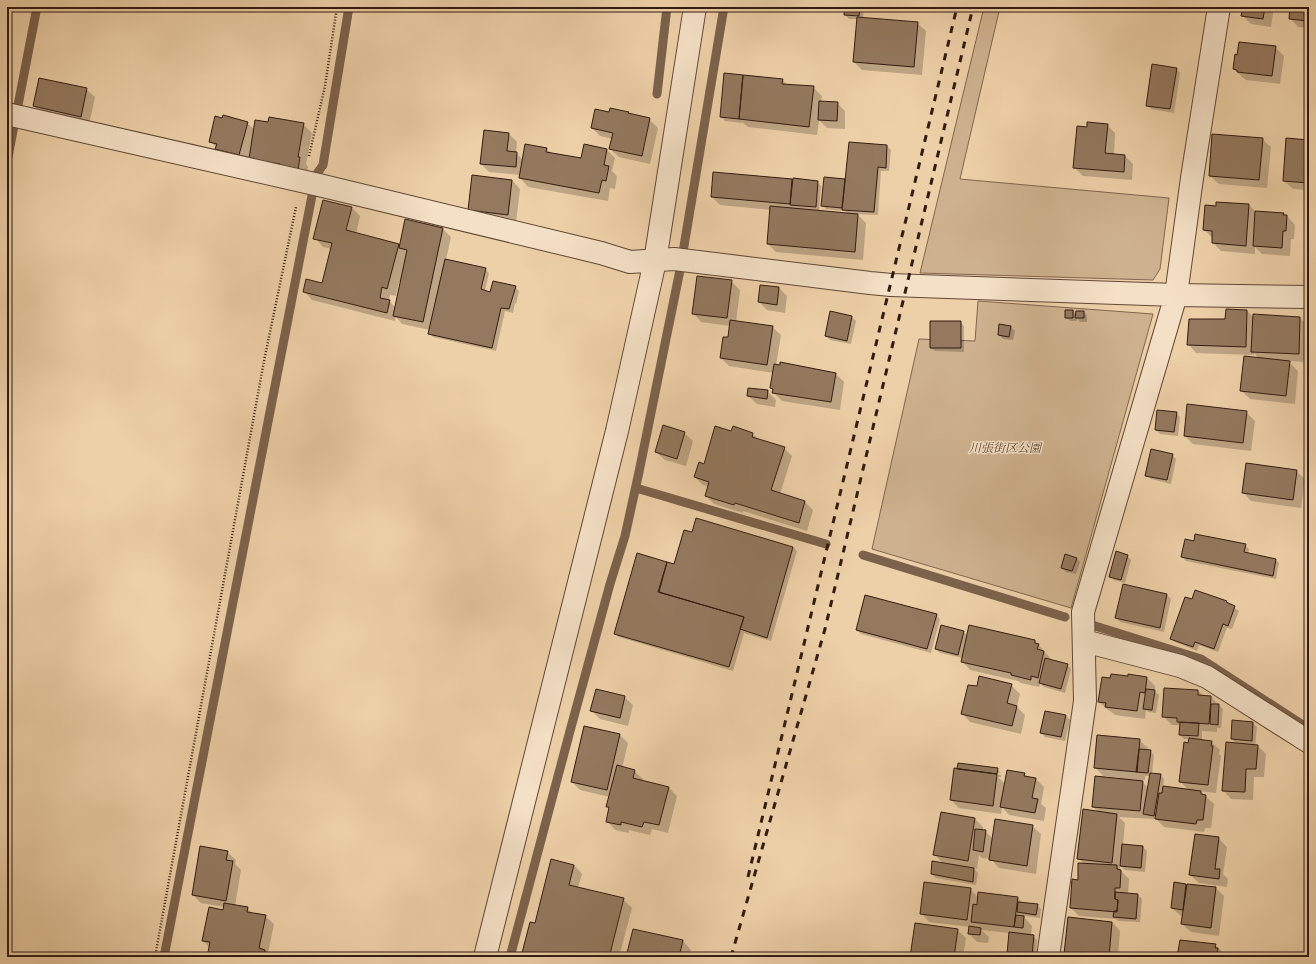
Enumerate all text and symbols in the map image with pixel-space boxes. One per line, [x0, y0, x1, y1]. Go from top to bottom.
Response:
park label: 川張街区公園 [969, 439, 1043, 456]

